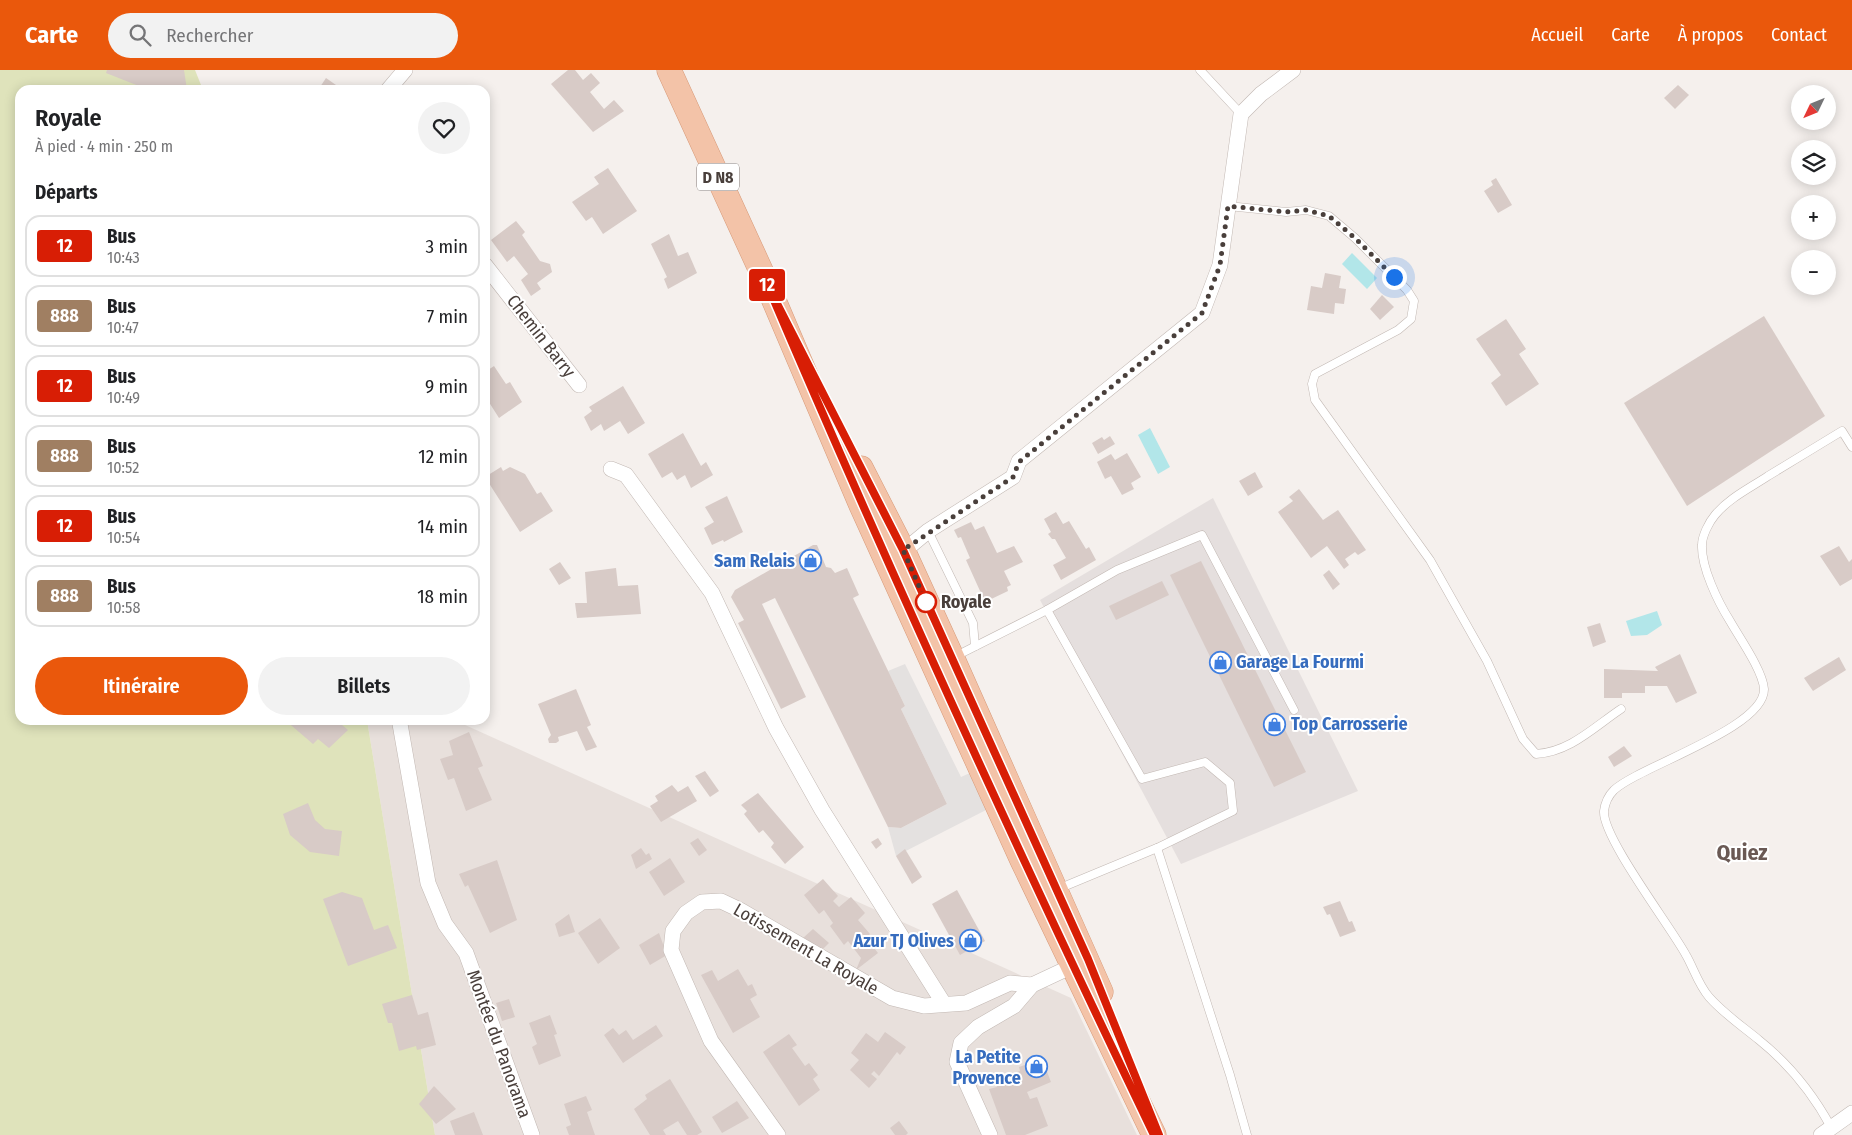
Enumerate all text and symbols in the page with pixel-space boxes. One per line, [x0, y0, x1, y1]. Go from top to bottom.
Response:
search box [108, 13, 458, 58]
text: Carte [25, 21, 78, 49]
icon: search [126, 21, 154, 49]
text: Rechercher [166, 24, 253, 47]
text: Accueil [1531, 24, 1583, 46]
text: Carte [1611, 24, 1650, 46]
text: À propos [1678, 24, 1743, 46]
text: Contact [1771, 24, 1827, 46]
north arrow [1791, 85, 1836, 130]
map controls [1791, 85, 1836, 295]
button: heart [418, 102, 470, 154]
text: Royale [35, 104, 102, 132]
text: À pied · 4 min · 250 m [35, 137, 173, 156]
button: layers [1791, 140, 1836, 185]
road number: D N8 [697, 164, 739, 190]
text: Départs [35, 181, 98, 204]
button: + [1791, 195, 1836, 240]
text: Bus [107, 225, 136, 248]
text: 12 [57, 235, 72, 257]
text: 3 min [426, 235, 468, 258]
text: 10:43 [107, 248, 140, 267]
button: − [1791, 250, 1836, 295]
your location [1382, 265, 1407, 290]
line badge: 12 [744, 269, 790, 301]
text: 12 [759, 274, 775, 296]
street label: Chemin Barry [502, 290, 580, 382]
text: Bus [107, 295, 136, 318]
text: 888 [50, 305, 79, 327]
text: 7 min [426, 305, 468, 328]
text: 10:47 [107, 318, 139, 337]
text: Bus [107, 365, 136, 388]
text: 12 [57, 375, 72, 397]
text: 9 min [425, 375, 468, 398]
text: 10:49 [107, 388, 140, 407]
text: Bus [107, 435, 136, 458]
text: 888 [50, 445, 79, 467]
text: 12 min [418, 445, 468, 468]
text: 10:52 [107, 458, 139, 477]
text: Bus [107, 505, 136, 528]
text: 12 [57, 515, 72, 537]
text: 14 min [418, 515, 468, 538]
text: 10:54 [107, 528, 140, 547]
shop icon: Sam Relais [799, 549, 823, 573]
place label: Sam Relais [714, 550, 795, 572]
text: Bus [107, 575, 136, 598]
text: 888 [50, 585, 79, 607]
text: 18 min [417, 585, 468, 608]
marker: Royale [915, 591, 937, 613]
place label: Royale [941, 591, 991, 613]
text: 10:58 [107, 598, 140, 617]
shop icon: Garage La Fourmi [1208, 650, 1232, 674]
place label: Garage La Fourmi [1236, 651, 1364, 673]
button: Itinéraire [35, 657, 248, 715]
button: Billets [258, 657, 470, 715]
shop icon: Top Carrosserie [1263, 712, 1287, 736]
place label: Top Carrosserie [1291, 713, 1408, 735]
district label: Quiez [1716, 839, 1768, 866]
street label: Lotissement La Royale [730, 899, 882, 1000]
shop icon: Azur TJ Olives [958, 929, 982, 953]
place label: Azur TJ Olives [852, 930, 954, 952]
street label: Montée du Panorama [462, 967, 536, 1121]
place label: La Petite Provence [953, 1046, 1021, 1089]
shop icon: La Petite Provence [1025, 1055, 1049, 1079]

